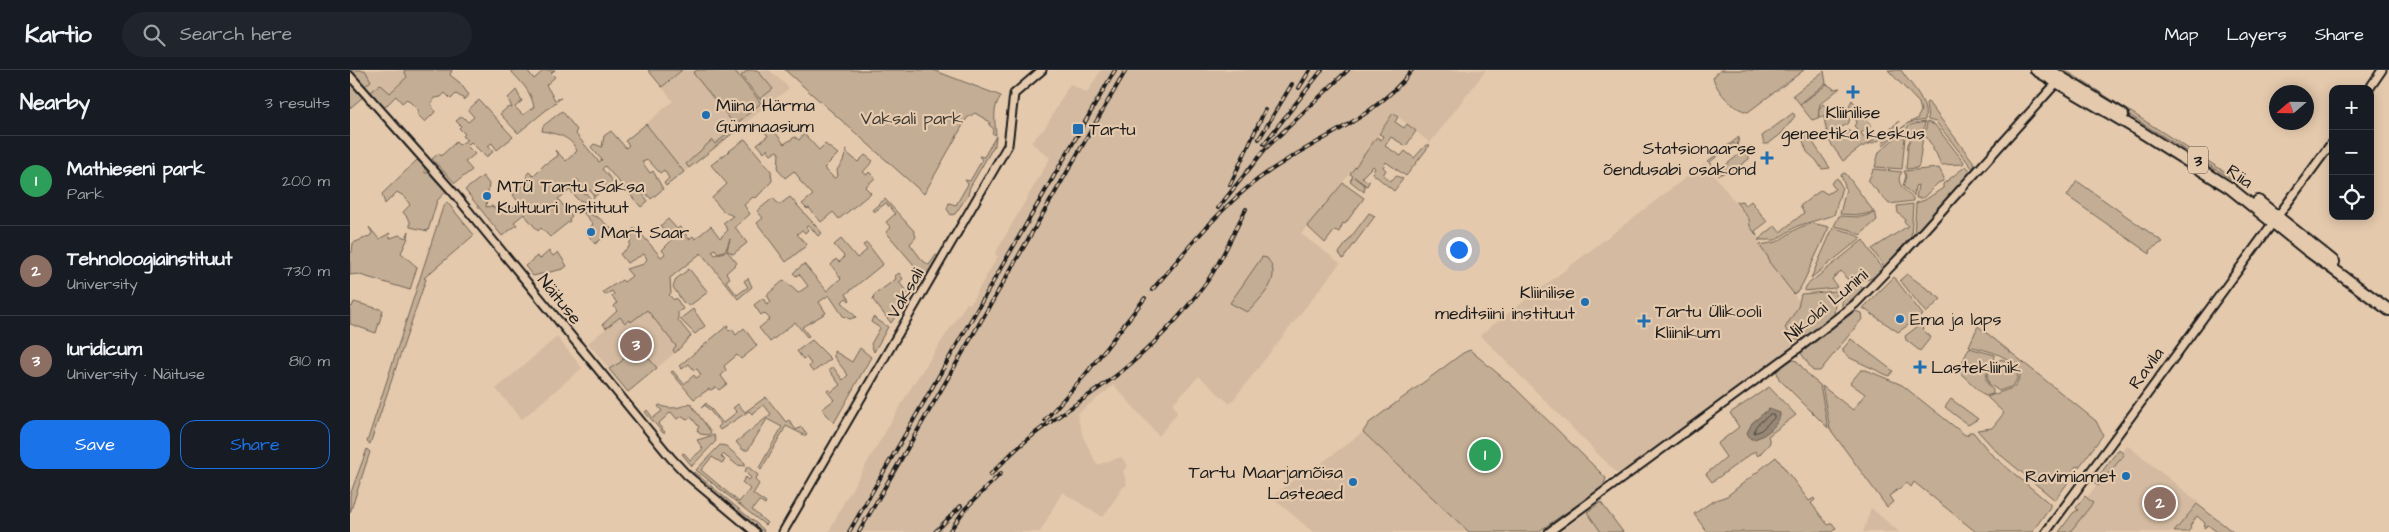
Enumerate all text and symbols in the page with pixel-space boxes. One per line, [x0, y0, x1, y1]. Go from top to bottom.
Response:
search box [122, 12, 472, 57]
text: Kartio [25, 18, 92, 52]
icon: search [140, 21, 168, 49]
text: Search here [180, 21, 292, 48]
text: Map [2164, 22, 2198, 47]
text: Layers [2226, 22, 2287, 47]
text: Share [2315, 22, 2364, 47]
marker: Kliinilise geneetika keskus [1846, 85, 1860, 99]
north arrow [2269, 85, 2314, 130]
map controls [2329, 85, 2374, 220]
button: + [2329, 85, 2374, 130]
text: Nearby [20, 88, 90, 117]
text: 3 results [265, 92, 330, 114]
place label: Miina Härma Gümnaasium [716, 93, 815, 139]
place label: Kliinilise geneetika keskus [1781, 100, 1925, 147]
park label: Vaksali park [861, 106, 963, 131]
marker: Miina Härma Gümnaasium [700, 109, 712, 121]
place label: Tartu [1089, 117, 1136, 142]
marker: Tartu [1071, 122, 1085, 136]
button: − [2329, 130, 2374, 175]
place label: Statsionaarse õendusabi osakond [1603, 136, 1756, 182]
road number: 3 [2188, 146, 2208, 174]
marker: Statsionaarse õendusabi osakond [1760, 151, 1774, 165]
text: Mathieseni park [67, 156, 205, 183]
street label: Riia [2221, 158, 2258, 195]
text: 1 [35, 170, 37, 192]
text: 200 m [282, 170, 330, 192]
place label: MTÜ Tartu Saksa Kultuuri Instituut [497, 174, 644, 220]
button: locate [2329, 175, 2374, 220]
text: Park [67, 183, 104, 205]
marker: MTÜ Tartu Saksa Kultuuri Instituut [481, 190, 493, 202]
place label: Mart Saar [601, 220, 689, 245]
marker: Mart Saar [585, 226, 597, 238]
your location [1446, 237, 1472, 263]
text: Tehnoloogiainstituut [67, 246, 233, 273]
text: 2 [31, 260, 41, 282]
text: 730 m [283, 260, 330, 282]
street label: Vaksali [881, 263, 930, 323]
street label: Nikolai Lunini [1779, 263, 1874, 348]
street label: Näituse [532, 269, 588, 330]
text: University [67, 273, 138, 295]
place label: Kliinilise meditsiini instituut [1435, 280, 1576, 326]
marker: Kliinilise meditsiini instituut [1579, 296, 1591, 308]
place label: Tartu Ülikooli Kliinikum [1655, 299, 1762, 345]
place label: Ema ja laps [1910, 307, 2002, 332]
marker: Ema ja laps [1894, 313, 1906, 325]
marker: Tartu Ülikooli Kliinikum [1637, 314, 1651, 328]
pin: 3 [620, 326, 652, 364]
text: Iuridicum [67, 336, 142, 363]
street label: Ravila [2123, 342, 2170, 394]
text: 3 [32, 350, 40, 372]
text: 810 m [289, 350, 330, 372]
place label: Lastekliinik [1931, 355, 2021, 380]
marker: Lastekliinik [1913, 360, 1927, 374]
text: University · Näituse [67, 363, 205, 385]
button: Save [20, 420, 170, 469]
button: Share [180, 420, 330, 469]
pin: 1 [1469, 436, 1501, 474]
place label: Tartu Maarjamõisa Lasteaed [1189, 460, 1343, 506]
place label: Ravimiamet [2025, 464, 2117, 489]
marker: Ravimiamet [2120, 470, 2132, 482]
marker: Tartu Maarjamõisa Lasteaed [1347, 476, 1359, 488]
pin: 2 [2144, 484, 2176, 522]

